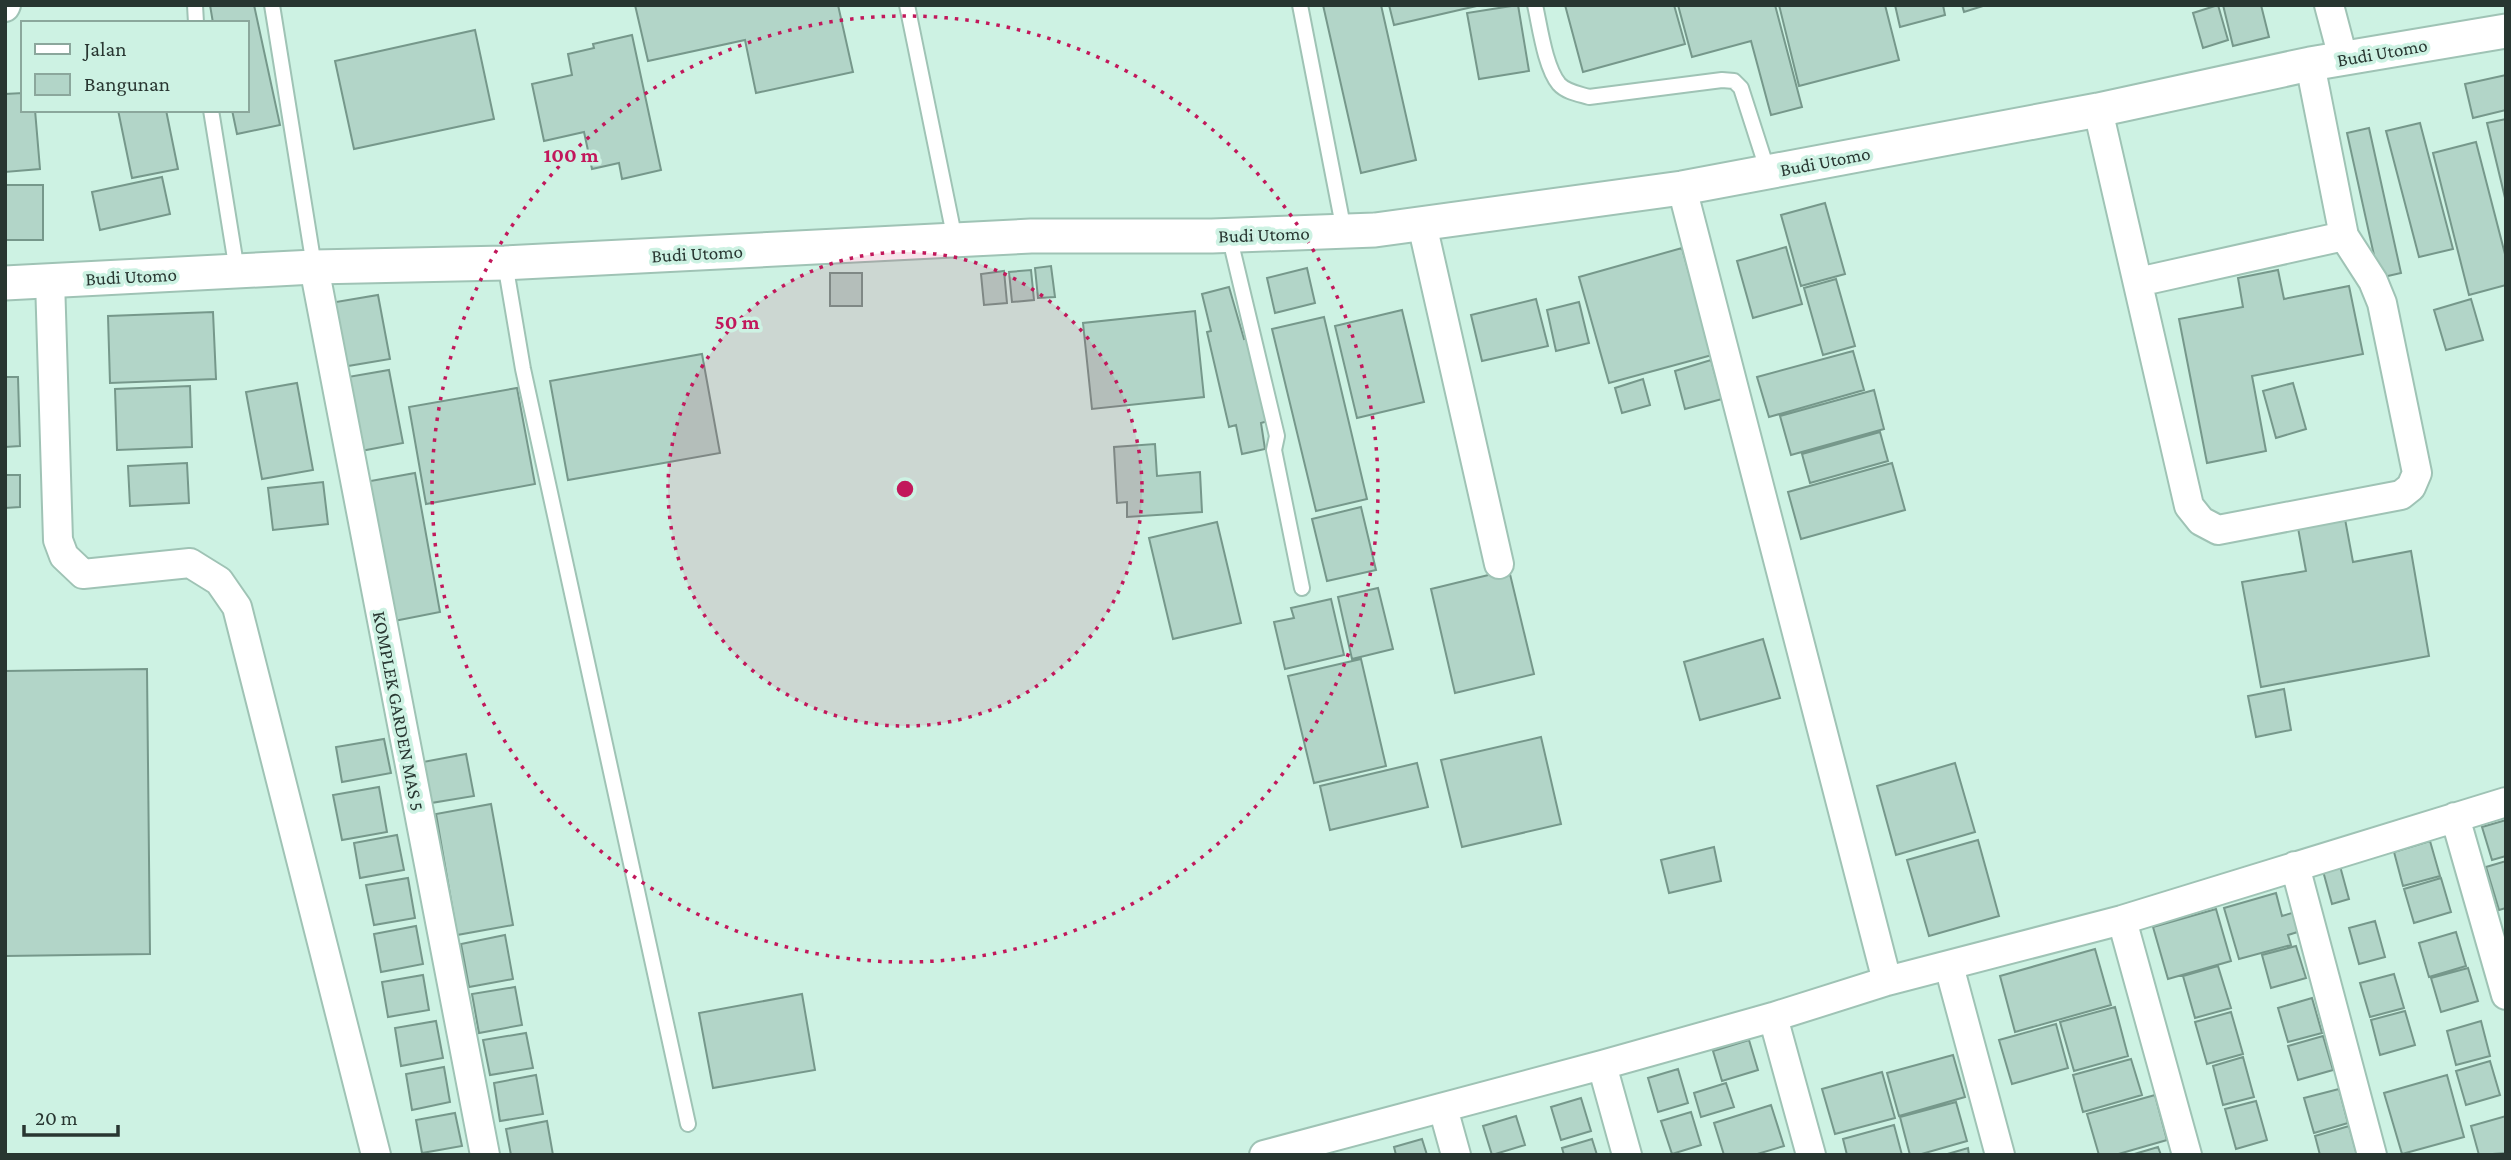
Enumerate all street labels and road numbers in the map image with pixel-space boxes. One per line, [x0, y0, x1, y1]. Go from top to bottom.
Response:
street label: Budi Utomo [2335, 34, 2429, 71]
street label: Budi Utomo [1778, 142, 1872, 181]
street label: Budi Utomo [1218, 222, 1310, 247]
street label: Budi Utomo [651, 241, 743, 266]
street label: Budi Utomo [85, 264, 177, 289]
street label: KOMPLEK GARDEN MAS 5 [369, 609, 428, 813]

